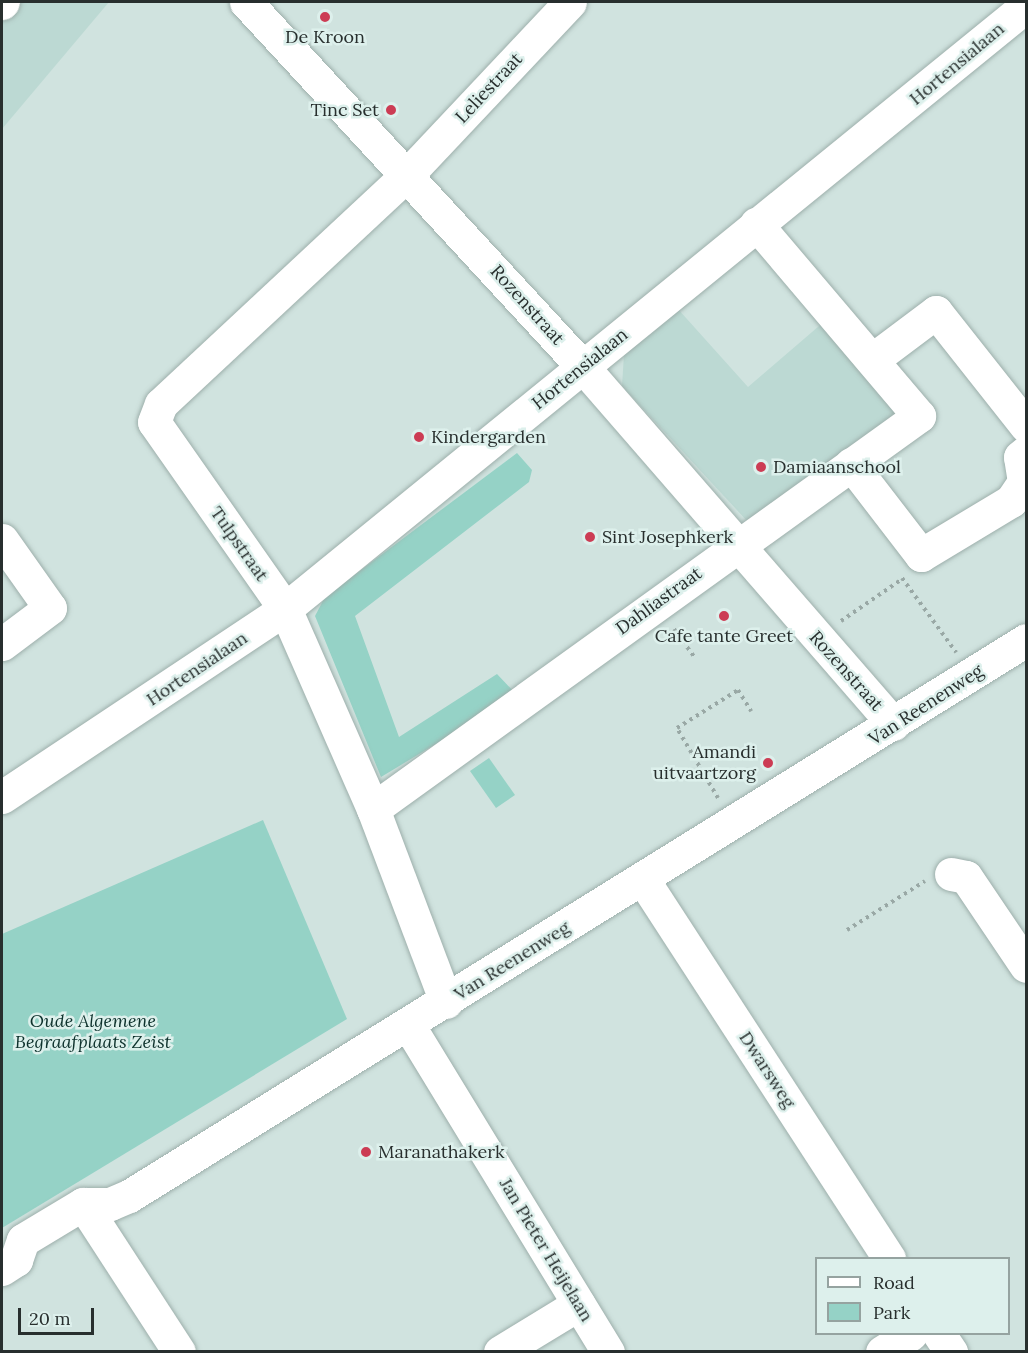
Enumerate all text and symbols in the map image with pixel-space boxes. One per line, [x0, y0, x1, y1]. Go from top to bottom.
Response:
marker: De Kroon [318, 10, 332, 24]
street label: Hortensialaan [905, 18, 1009, 110]
place label: De Kroon [285, 26, 365, 48]
street label: Leliestraat [451, 48, 527, 128]
place label: Tinc Set [310, 99, 379, 121]
marker: Tinc Set [384, 103, 398, 117]
street label: Rozenstraat [486, 261, 568, 349]
street label: Hortensialaan [528, 324, 632, 414]
place label: Kindergarden [431, 426, 546, 448]
marker: Kindergarden [412, 430, 426, 444]
place label: Damiaanschool [773, 456, 901, 478]
marker: Damiaanschool [754, 460, 768, 474]
street label: Tulpstraat [205, 503, 273, 585]
place label: Sint Josephkerk [602, 526, 733, 548]
marker: Sint Josephkerk [583, 530, 597, 544]
street label: Dahliastraat [612, 563, 706, 639]
marker: Cafe tante Greet [717, 609, 731, 623]
place label: Cafe tante Greet [655, 625, 793, 647]
street label: Hortensialaan [143, 627, 251, 711]
street label: Rozenstraat [805, 627, 887, 715]
street label: Van Reenenweg [865, 660, 987, 750]
place label: Amandi uitvaartzorg [653, 742, 756, 784]
marker: Amandi uitvaartzorg [761, 756, 775, 770]
street label: Van Reenenweg [450, 917, 574, 1005]
park label: Oude Algemene Begraafplaats Zeist [15, 1011, 171, 1054]
street label: Dwarsweg [734, 1028, 800, 1112]
place label: Maranathakerk [378, 1141, 505, 1163]
marker: Maranathakerk [359, 1145, 373, 1159]
street label: Jan Pieter Heijelaan [495, 1174, 597, 1326]
legend [815, 1257, 1010, 1335]
text: Road [873, 1271, 915, 1294]
scale bar [21, 1296, 98, 1334]
text: Park [873, 1301, 910, 1324]
text: 20 m [29, 1307, 71, 1330]

